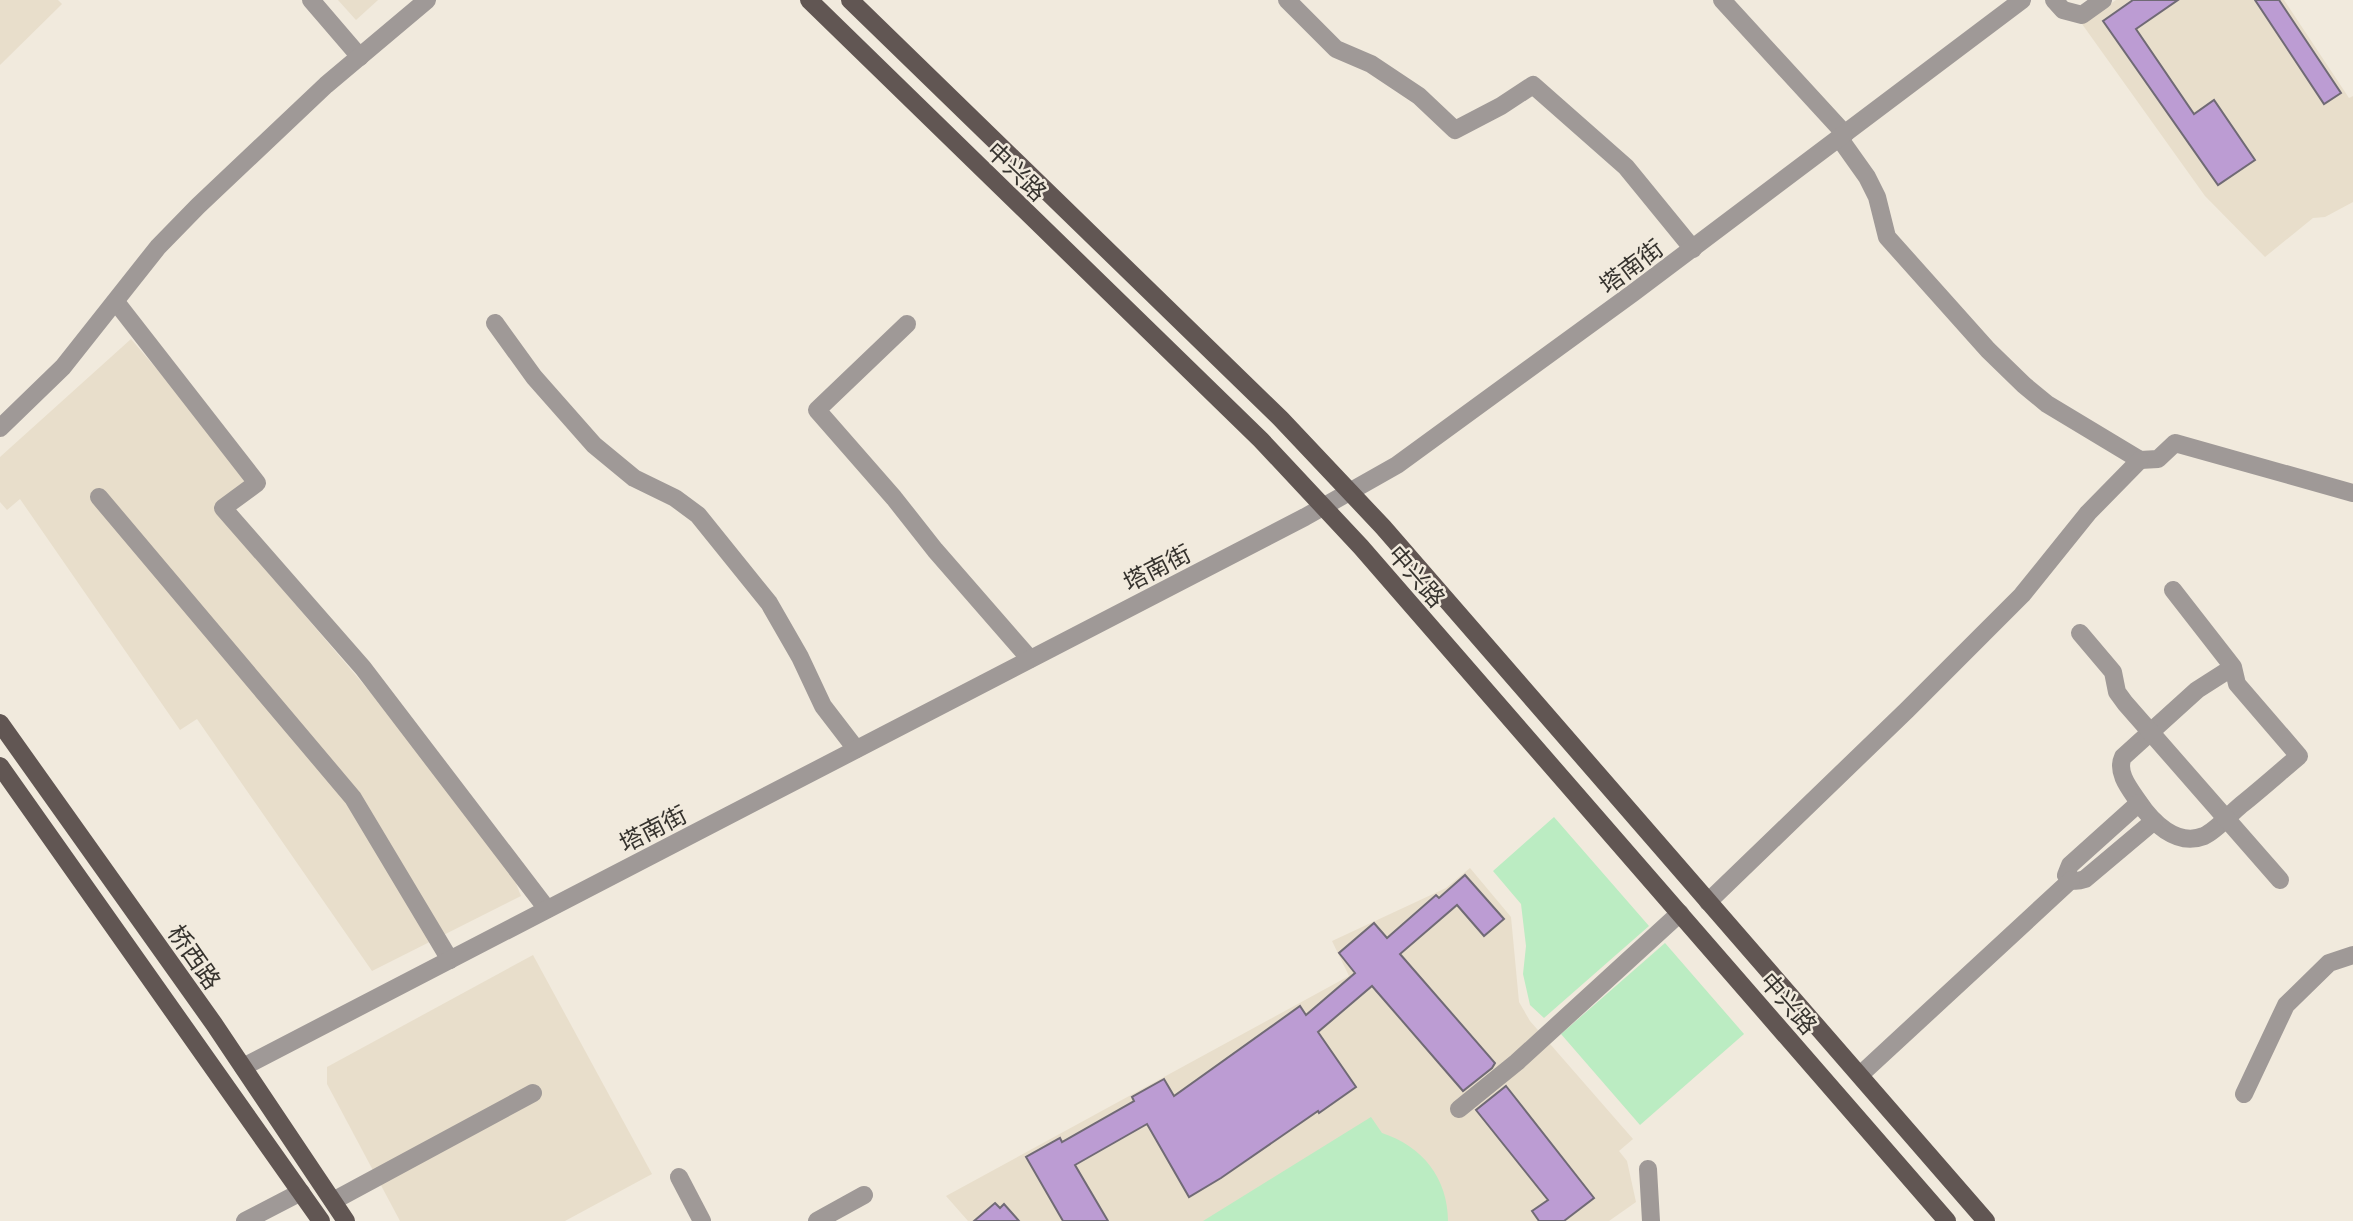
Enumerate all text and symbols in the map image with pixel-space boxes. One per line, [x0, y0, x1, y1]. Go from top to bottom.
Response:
street label: 中兴路 [980, 132, 1056, 208]
street label: 塔南街 [1591, 229, 1669, 301]
street label: 塔南街 [1116, 534, 1196, 598]
street label: 中兴路 [1381, 536, 1455, 614]
street label: 塔南街 [612, 795, 692, 859]
street label: 桥西路 [161, 916, 231, 996]
street label: 中兴路 [1753, 963, 1827, 1041]

